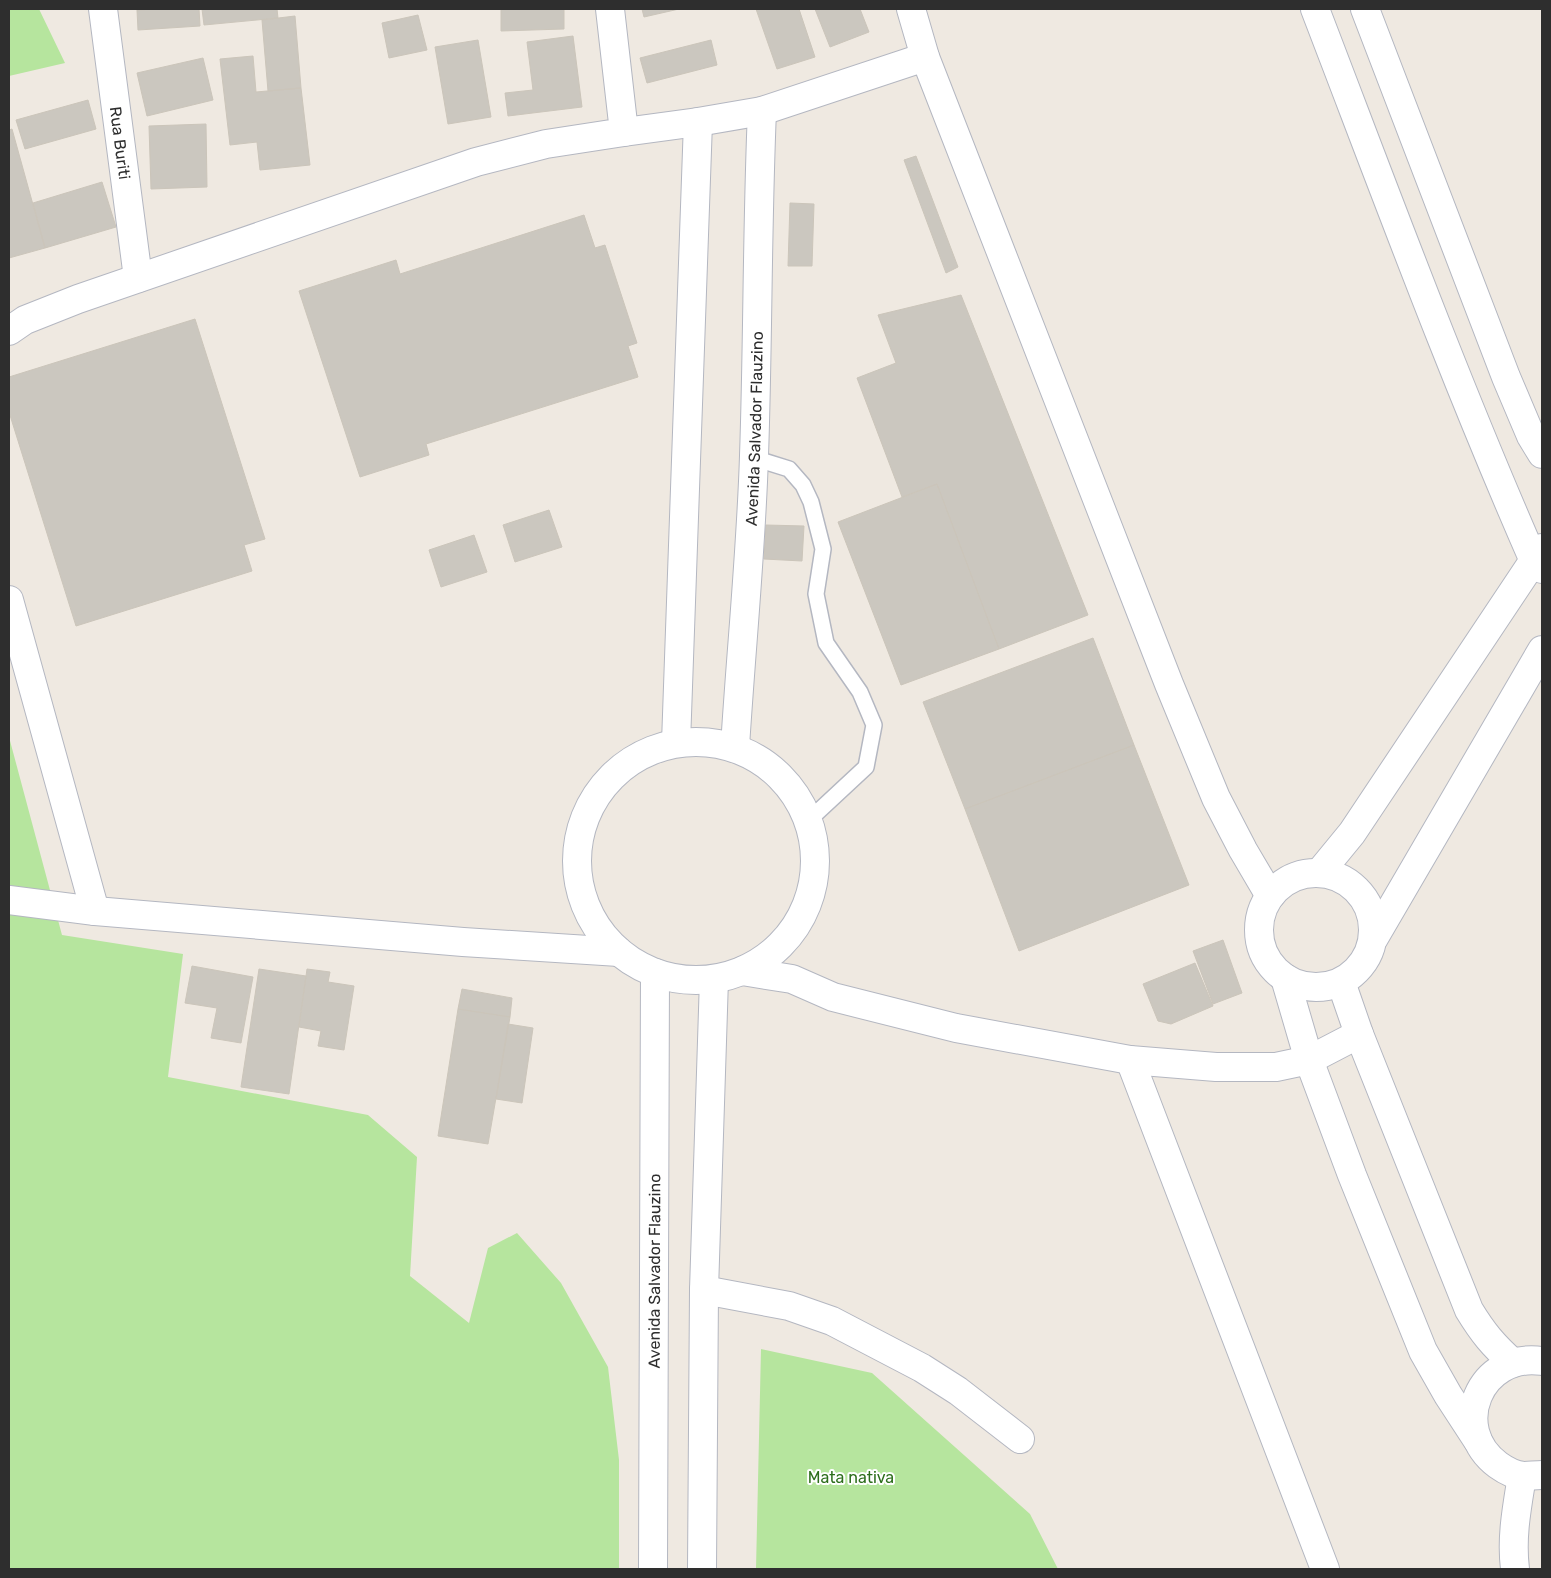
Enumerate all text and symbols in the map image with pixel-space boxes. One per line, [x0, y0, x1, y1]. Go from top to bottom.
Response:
street label: Rua Buriti [106, 105, 135, 180]
street label: Avenida Salvador Flauzino [741, 331, 766, 526]
street label: Avenida Salvador Flauzino [644, 1174, 664, 1368]
park label: Mata nativa [808, 1468, 894, 1487]

